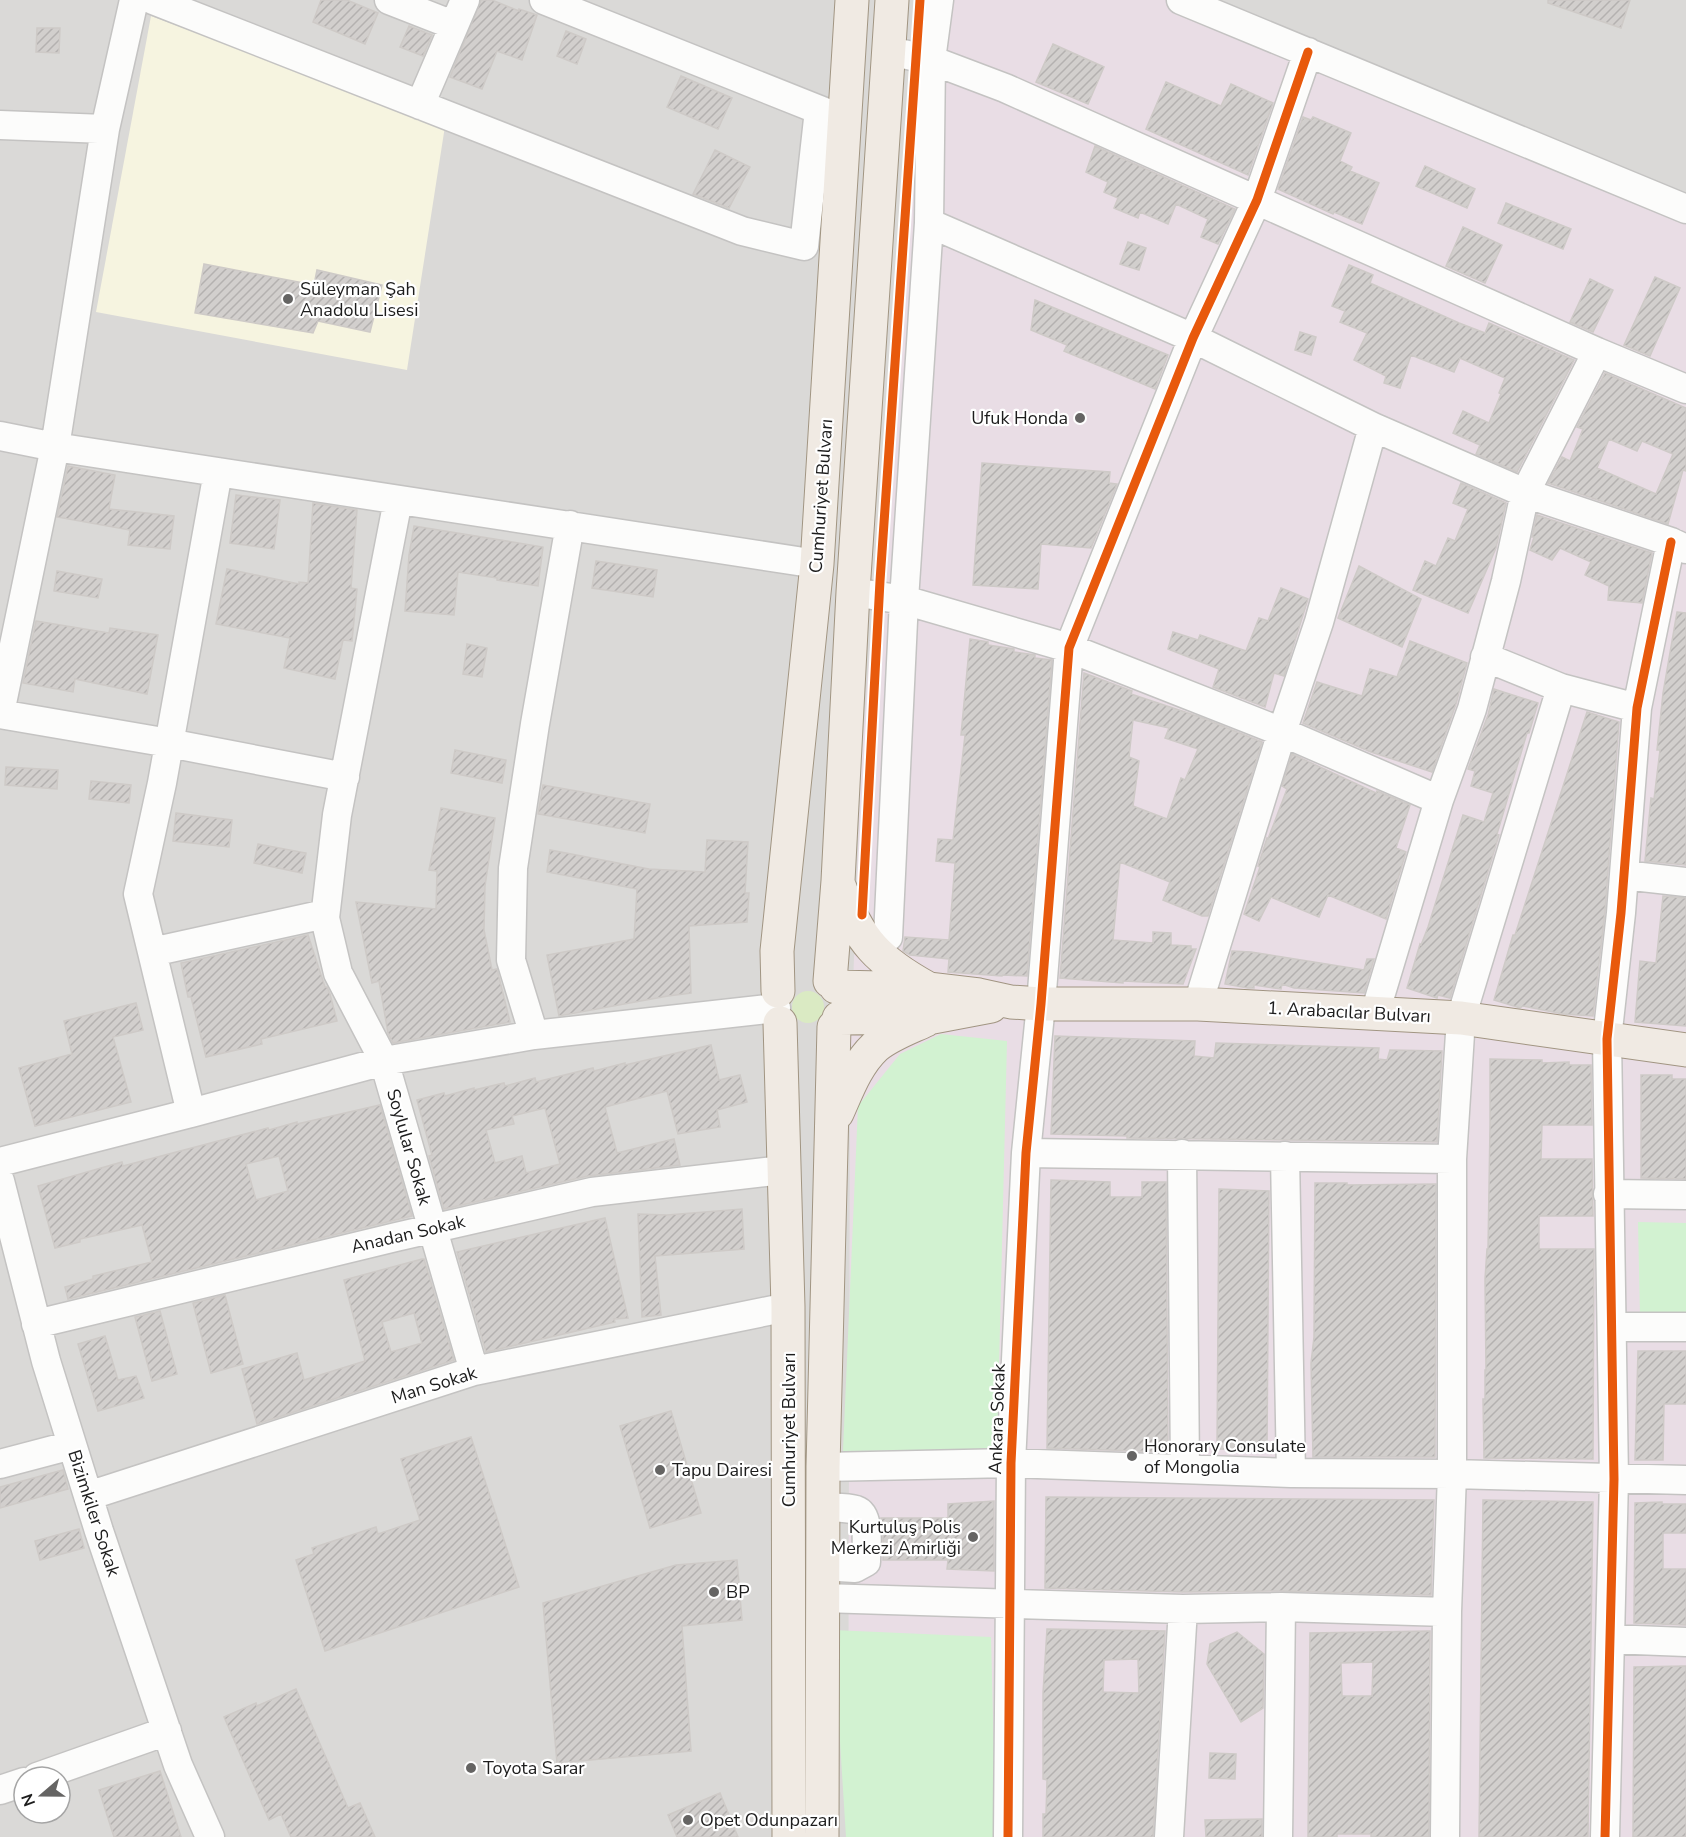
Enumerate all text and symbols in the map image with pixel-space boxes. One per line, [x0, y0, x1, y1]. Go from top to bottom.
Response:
place label: Süleyman Şah Anadolu Lisesi [300, 277, 418, 322]
marker: Süleyman Şah Anadolu Lisesi [281, 292, 295, 306]
place label: Ufuk Honda [971, 406, 1068, 430]
marker: Ufuk Honda [1073, 411, 1087, 425]
street label: Cumhuriyet Bulvarı [804, 418, 838, 574]
street label: 1. Arabacılar Bulvarı [1267, 996, 1431, 1028]
street label: Soylular Sokak [381, 1086, 437, 1209]
street label: Anadan Sokak [349, 1209, 468, 1259]
street label: Cumhuriyet Bulvarı [777, 1353, 801, 1507]
street label: Man Sokak [388, 1360, 481, 1409]
street label: Ankara Sokak [983, 1362, 1011, 1475]
place label: Honorary Consulate of Mongolia [1144, 1434, 1306, 1479]
street label: Bizimkiler Sokak [62, 1447, 126, 1580]
marker: Honorary Consulate of Mongolia [1125, 1449, 1139, 1463]
place label: Tapu Dairesi [672, 1458, 772, 1482]
marker: Tapu Dairesi [653, 1463, 667, 1477]
place label: Kurtuluş Polis Merkezi Amirliği [831, 1515, 961, 1560]
marker: Kurtuluş Polis Merkezi Amirliği [966, 1530, 980, 1544]
place label: BP [726, 1580, 750, 1604]
marker: BP [707, 1585, 721, 1599]
place label: Toyota Sarar [483, 1756, 585, 1780]
marker: Toyota Sarar [464, 1761, 478, 1775]
north arrow [12, 1765, 72, 1825]
text: N [16, 1790, 41, 1809]
place label: Opet Odunpazarı [700, 1808, 838, 1832]
marker: Opet Odunpazarı [681, 1813, 695, 1827]

